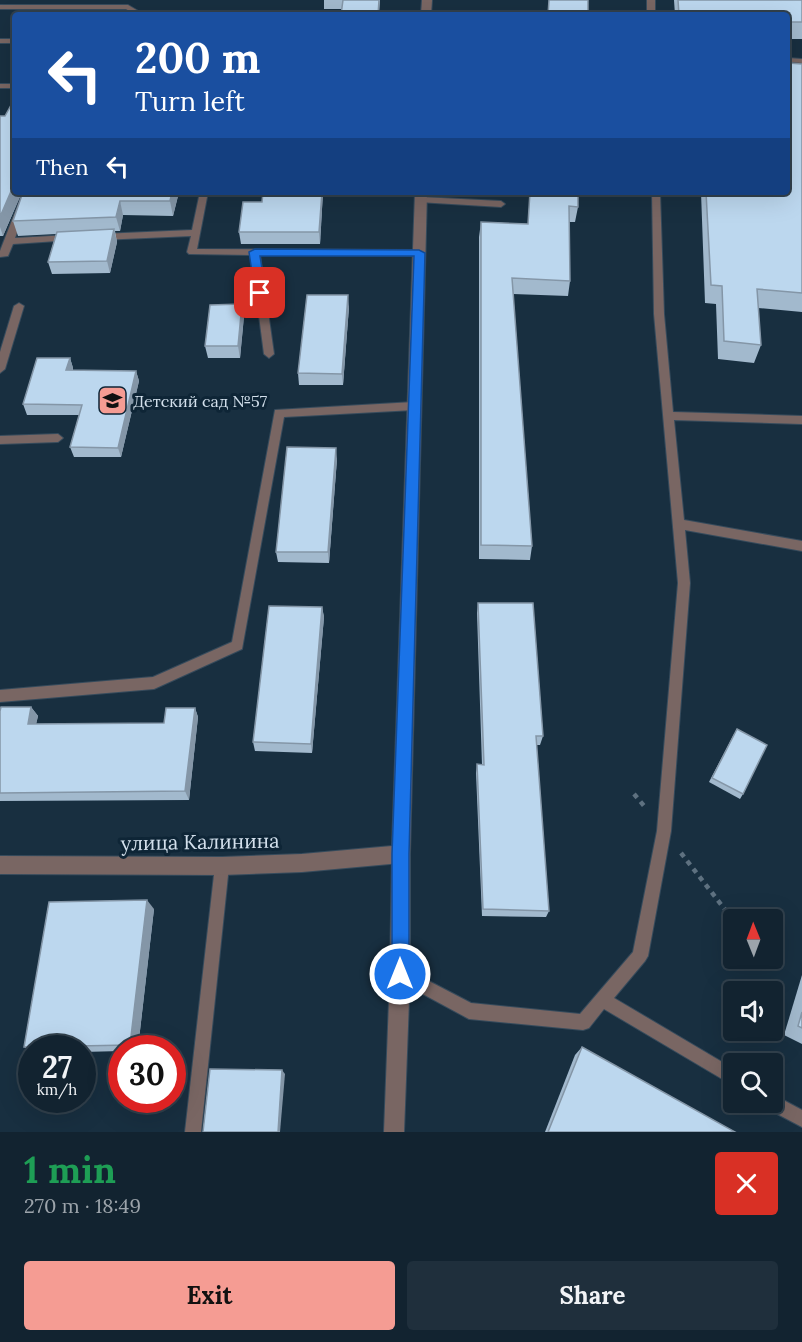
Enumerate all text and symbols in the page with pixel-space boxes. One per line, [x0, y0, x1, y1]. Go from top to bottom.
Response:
text: 200 m [135, 31, 261, 85]
icon: left [36, 36, 114, 114]
text: Turn left [135, 84, 245, 118]
icon: left [101, 150, 134, 183]
text: Then [36, 153, 89, 181]
pin [234, 267, 285, 318]
icon: arrive [243, 276, 276, 309]
school or university icon: Детский сад №57 [96, 385, 128, 417]
place label: Детский сад №57 [133, 391, 268, 411]
street label: улица Калинина [120, 828, 280, 855]
north arrow [723, 909, 783, 969]
map controls [723, 909, 783, 1113]
position arrow [368, 942, 432, 1006]
button: sound [723, 981, 783, 1041]
speed limit sign: 30 [108, 1035, 186, 1113]
text: 27 [42, 1048, 72, 1086]
button: search [723, 1053, 783, 1113]
text: km/h [37, 1080, 77, 1099]
text: 1 min [24, 1147, 116, 1193]
button: close [715, 1152, 778, 1215]
text: 270 m · 18:49 [24, 1193, 141, 1218]
button: Exit [24, 1261, 395, 1330]
button: Share [407, 1261, 778, 1330]

